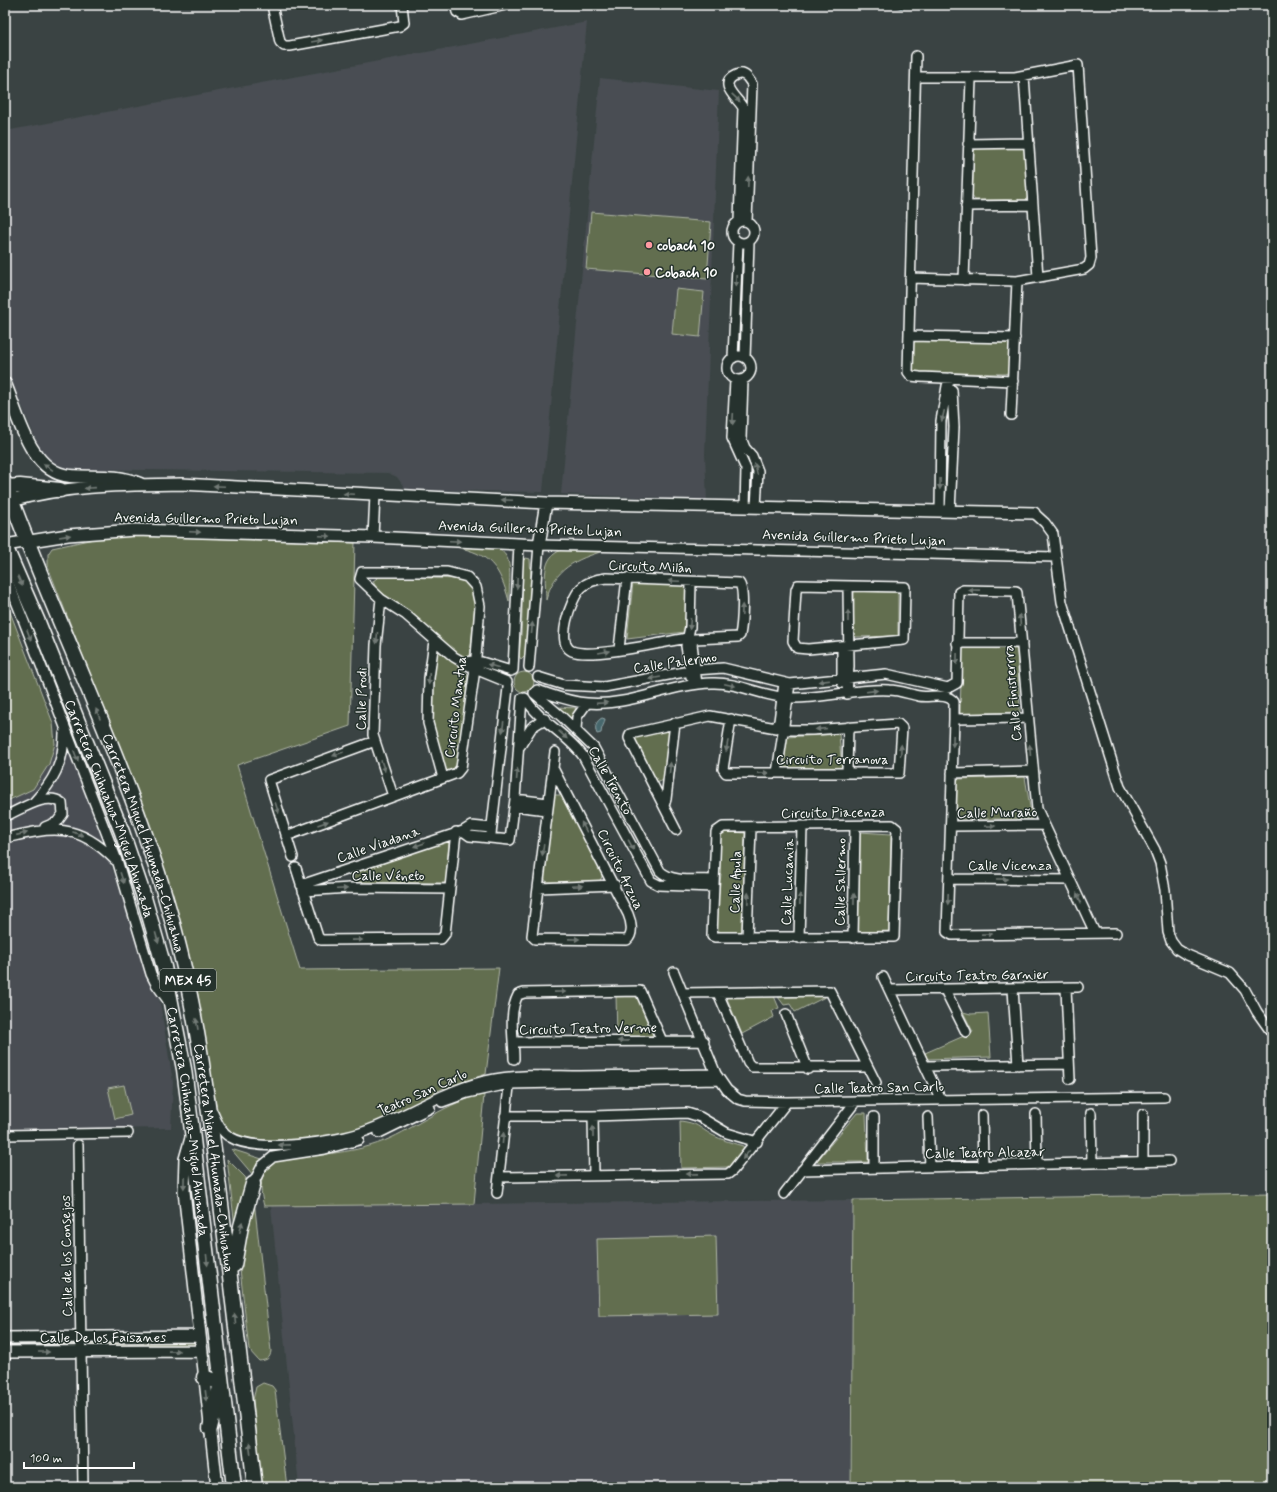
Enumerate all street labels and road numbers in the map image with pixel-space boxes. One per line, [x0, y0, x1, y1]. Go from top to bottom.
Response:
street label: Avenida Guillermo Prieto Lujan [114, 508, 298, 530]
street label: Avenida Guillermo Prieto Lujan [438, 517, 622, 541]
street label: Avenida Guillermo Prieto Lujan [762, 526, 946, 550]
street label: Circuito Milán [608, 557, 692, 577]
street label: Calle Finisterrra [1000, 644, 1026, 742]
street label: Calle Palermo [632, 648, 718, 678]
street label: Circuito Mantua [441, 655, 471, 759]
street label: Calle Prodi [352, 667, 372, 731]
street label: Carretera Chihuahua-Miguel Ahumada [60, 697, 157, 920]
street label: Carretera Miguel Ahumada-Chihuahua [97, 731, 188, 955]
street label: Calle Trento [584, 743, 636, 818]
street label: Circuito Terranova [776, 751, 888, 769]
street label: Circuito Piacenza [781, 803, 885, 823]
street label: Calle Muraño [957, 803, 1037, 823]
street label: Calle Viadana [334, 822, 423, 868]
street label: Circuito Arzua [593, 826, 647, 913]
street label: Calle Lucania [777, 838, 799, 926]
street label: Calle Sallermo [831, 838, 851, 926]
street label: Calle Apula [726, 850, 747, 914]
street label: Calle Vicenza [968, 857, 1052, 875]
street label: Calle Véneto [351, 867, 425, 885]
street label: Circuito Teatro Garnier [905, 966, 1049, 986]
road number: MEX 45 [160, 969, 216, 991]
street label: Carretera Chihuahua-Miguel Ahumada [162, 1005, 212, 1237]
street label: Circuito Teatro Verme [519, 1019, 657, 1039]
street label: Carretera Miguel Ahumada-Chihuahua [189, 1042, 237, 1274]
street label: Teatro San Carlo [375, 1065, 470, 1121]
street label: Calle Teatro San Carlo [814, 1078, 944, 1098]
street label: Calle Teatro Alcazar [925, 1143, 1045, 1163]
street label: Calle de los Consejos [57, 1195, 77, 1317]
street label: Calle De los Faisanes [40, 1329, 166, 1347]

